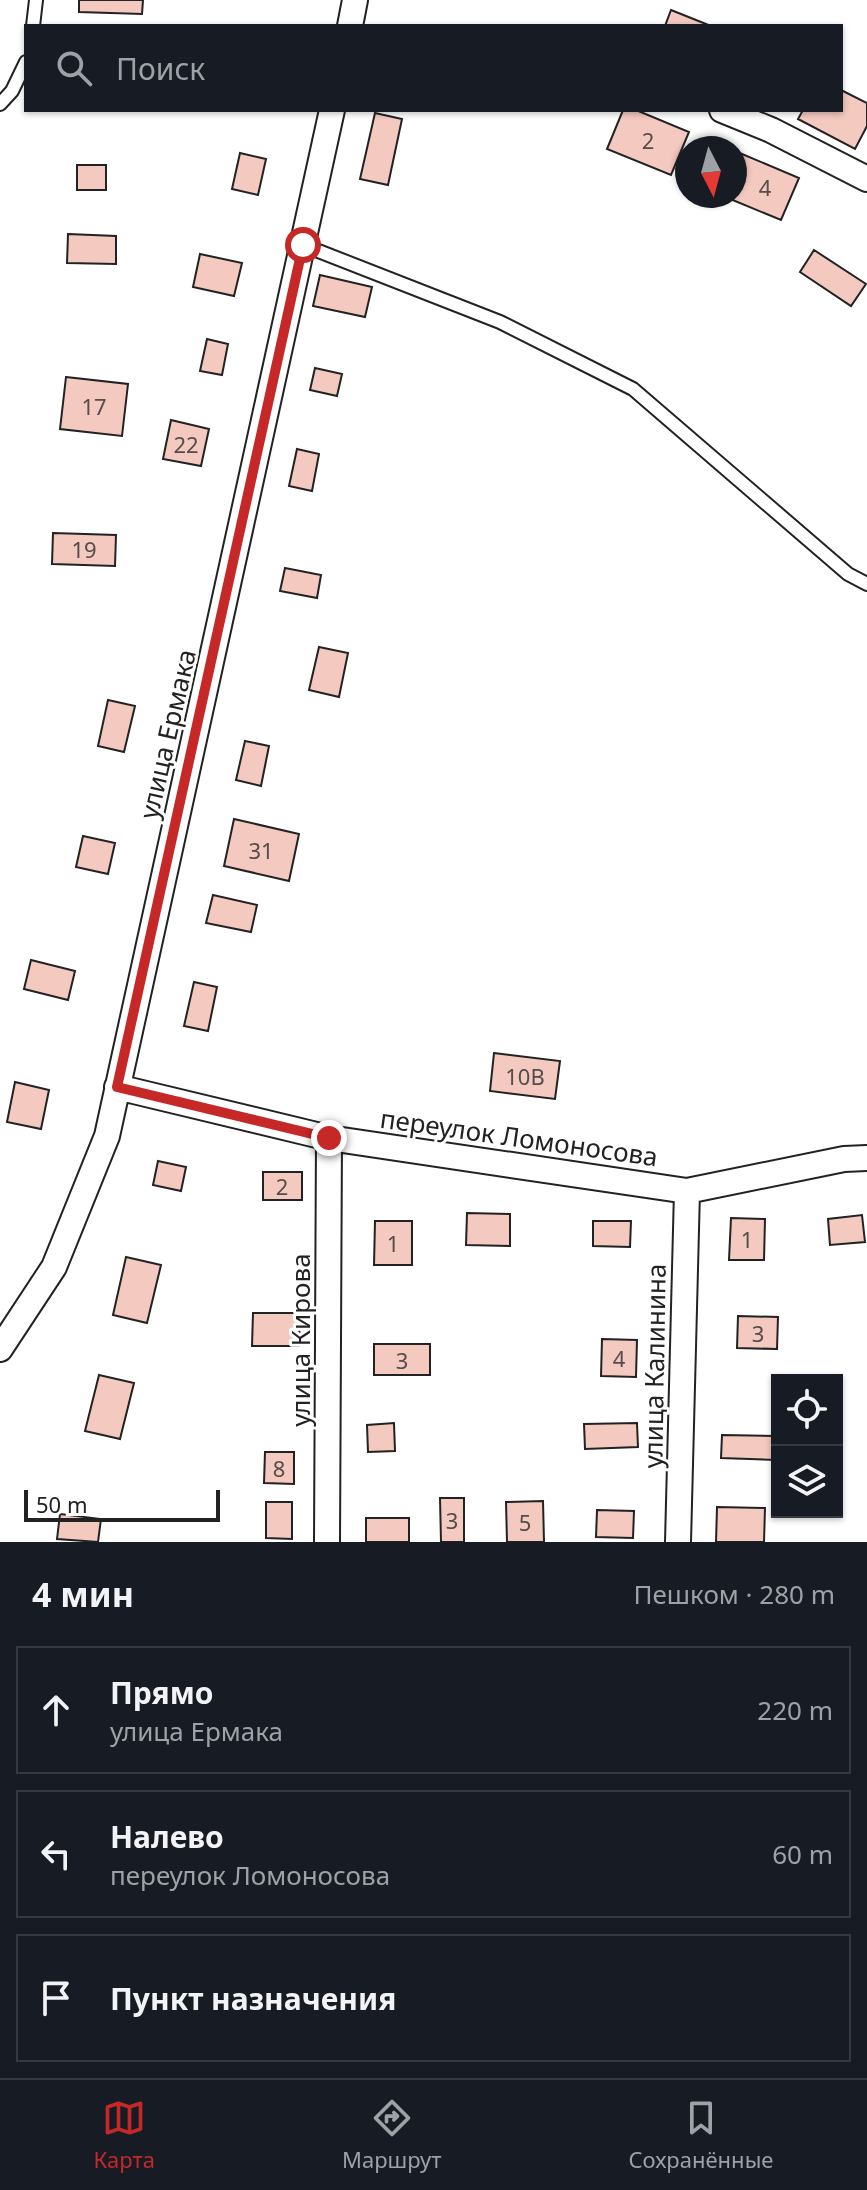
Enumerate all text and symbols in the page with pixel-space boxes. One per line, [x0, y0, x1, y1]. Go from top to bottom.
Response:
search box [24, 24, 843, 112]
icon: search [52, 46, 96, 90]
text: Поиск [116, 48, 205, 89]
house number: 2 [642, 125, 654, 155]
north arrow [675, 136, 747, 208]
house number: 4 [759, 172, 772, 202]
route start [285, 227, 321, 263]
house number: 17 [81, 391, 107, 421]
house number: 22 [173, 429, 199, 459]
house number: 19 [71, 534, 97, 564]
street label: улица Ермака [130, 646, 204, 822]
house number: 31 [248, 835, 274, 865]
house number: 10В [505, 1061, 545, 1091]
street label: переулок Ломоносова [378, 1100, 660, 1174]
route end [311, 1120, 347, 1156]
house number: 2 [276, 1171, 288, 1201]
house number: 1 [741, 1224, 753, 1254]
house number: 1 [387, 1228, 399, 1258]
street label: улица Кирова [282, 1253, 318, 1427]
street label: улица Калинина [634, 1263, 674, 1469]
house number: 3 [752, 1318, 764, 1348]
house number: 4 [613, 1343, 626, 1373]
house number: 3 [396, 1345, 408, 1375]
map controls [771, 1374, 843, 1518]
button: locate [771, 1374, 843, 1446]
button: layers [771, 1446, 843, 1518]
house number: 8 [273, 1453, 285, 1483]
scale bar [24, 1486, 220, 1522]
text: 50 m [36, 1489, 87, 1519]
house number: 3 [446, 1505, 458, 1535]
house number: 5 [519, 1507, 531, 1537]
text: 4 мин [32, 1571, 134, 1617]
text: Пешком · 280 m [633, 1576, 835, 1612]
text: Прямо [110, 1672, 214, 1713]
icon: ahead [34, 1688, 78, 1732]
text: 220 m [757, 1692, 833, 1728]
text: улица Ермака [110, 1713, 283, 1749]
text: Налево [110, 1816, 224, 1857]
icon: left [34, 1832, 78, 1876]
text: 60 m [772, 1836, 833, 1872]
text: переулок Ломоносова [110, 1857, 390, 1893]
icon: arrive [34, 1976, 78, 2020]
text: Пункт назначения [110, 1978, 396, 2019]
tab: Карта [94, 2096, 155, 2174]
tab: Маршрут [342, 2096, 441, 2174]
tab: Сохранённые [628, 2096, 773, 2174]

